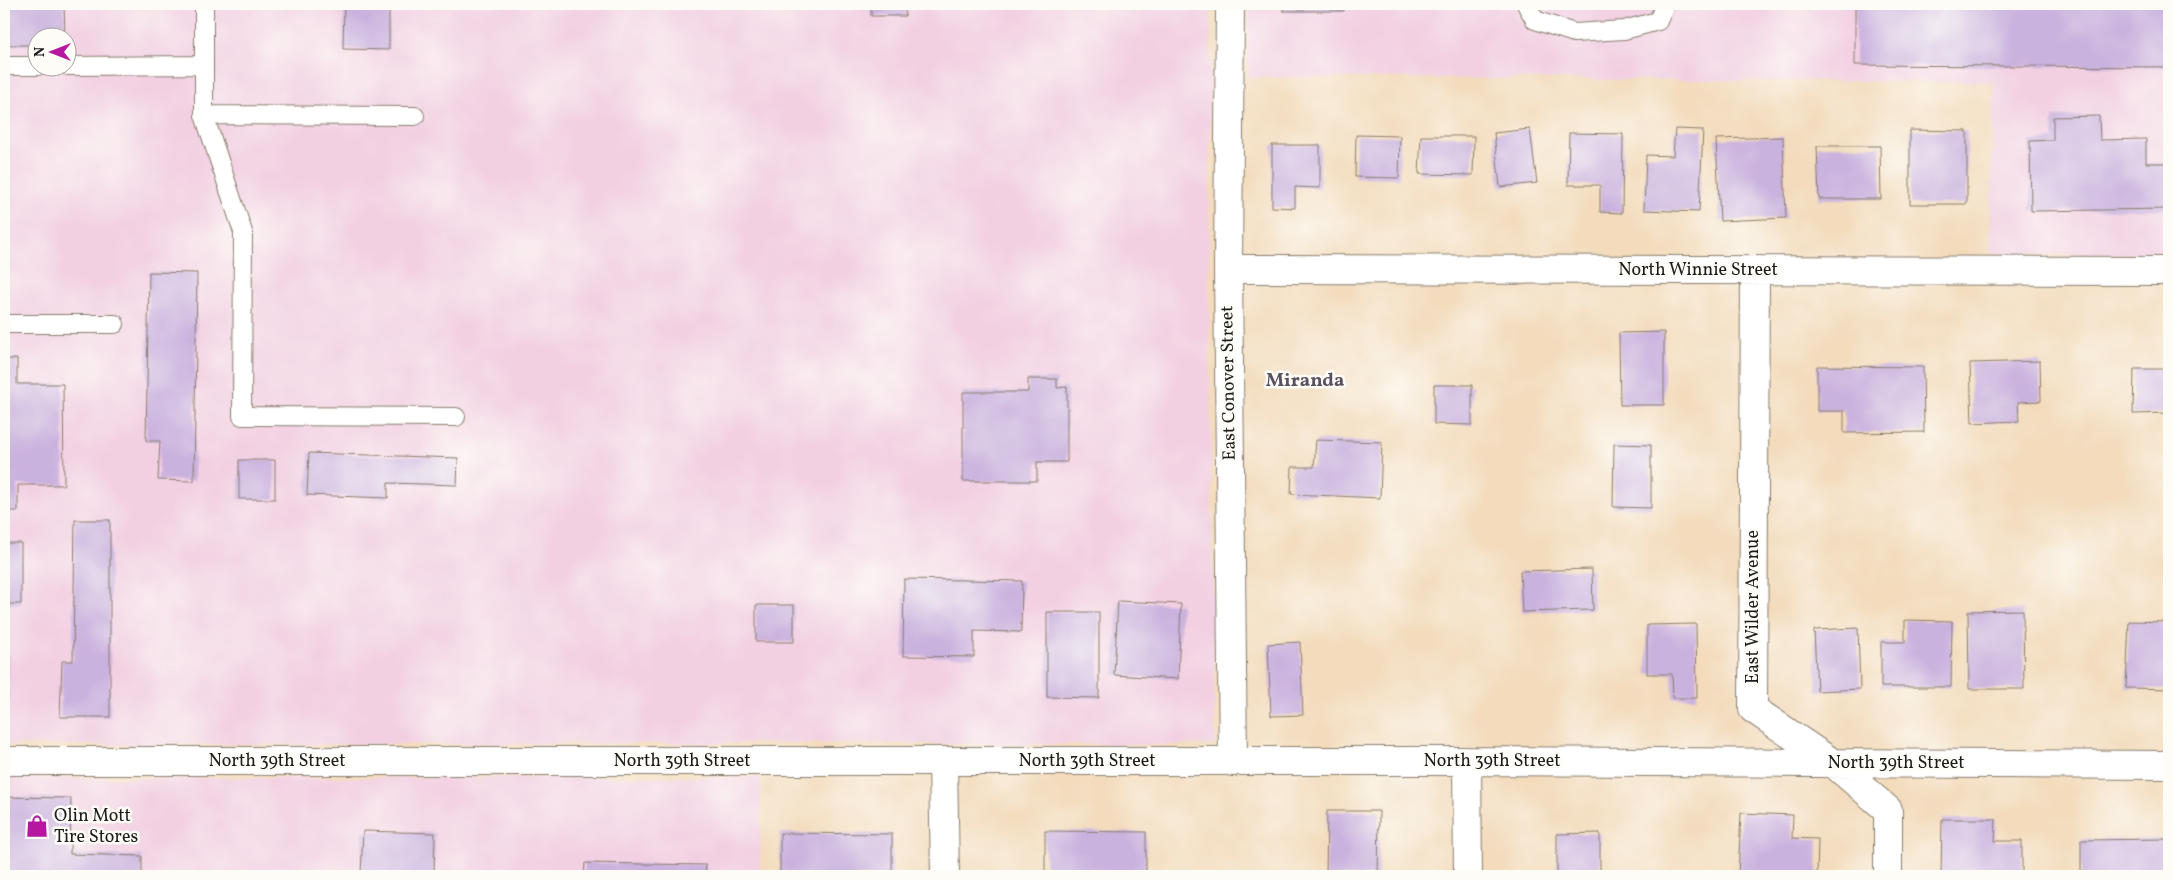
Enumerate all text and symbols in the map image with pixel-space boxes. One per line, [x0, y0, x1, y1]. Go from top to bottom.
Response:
north arrow [28, 28, 78, 78]
text: N [31, 47, 50, 57]
street label: North Winnie Street [1618, 258, 1778, 283]
street label: East Conover Street [1215, 305, 1243, 461]
district label: Miranda [1266, 368, 1344, 394]
street label: East Wilder Avenue [1741, 530, 1766, 684]
street label: North 39th Street [208, 749, 346, 774]
street label: North 39th Street [613, 749, 751, 774]
street label: North 39th Street [1018, 749, 1156, 774]
street label: North 39th Street [1423, 749, 1561, 774]
street label: North 39th Street [1827, 751, 1965, 776]
place label: Olin Mott Tire Stores [54, 804, 138, 850]
shop icon: Olin Mott Tire Stores [24, 813, 50, 839]

